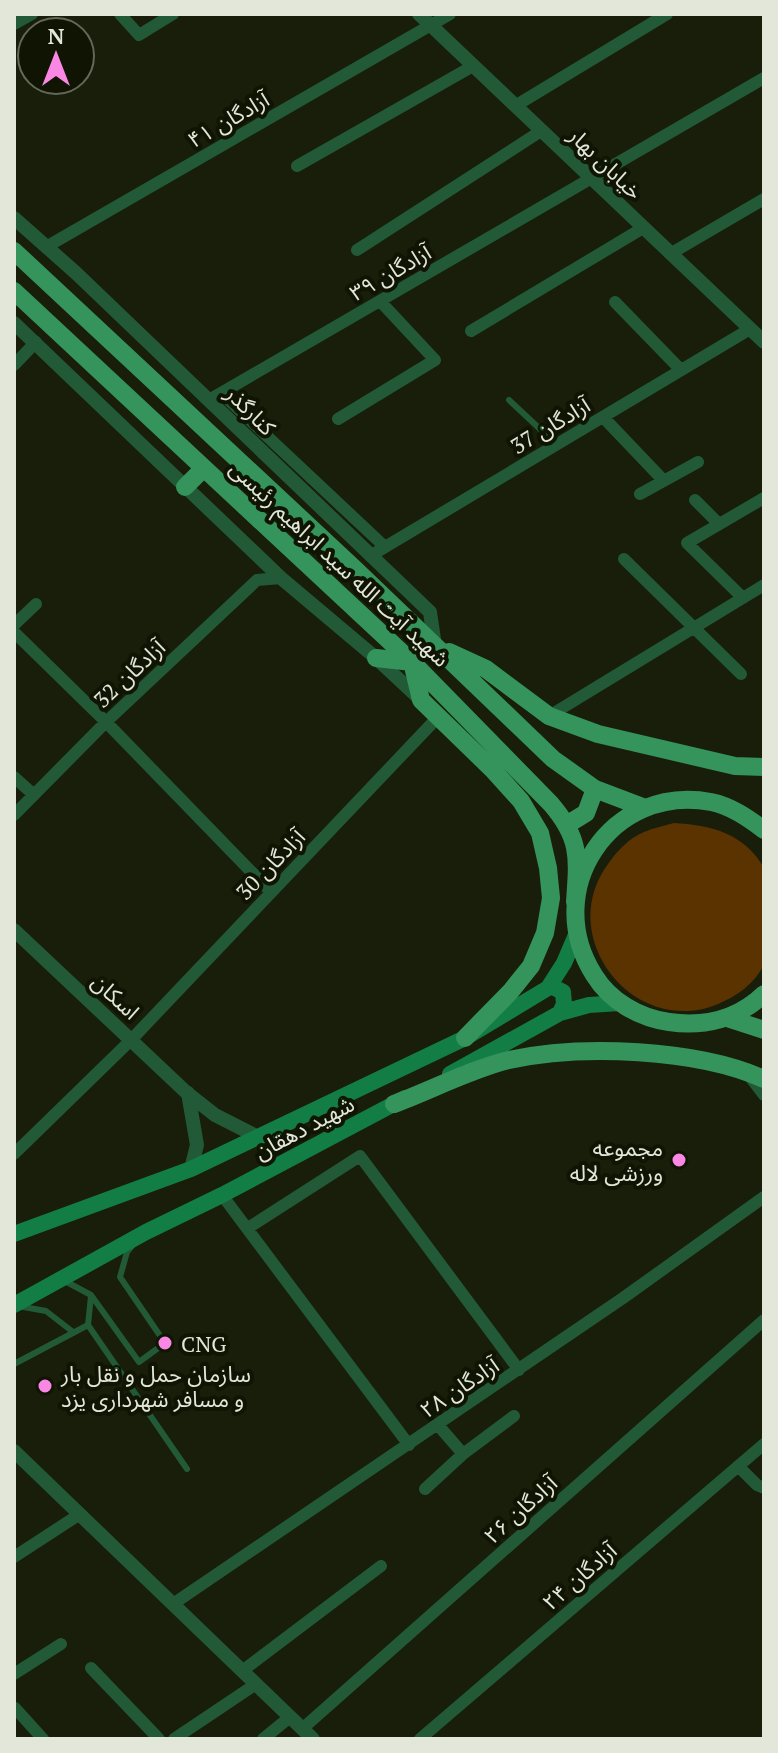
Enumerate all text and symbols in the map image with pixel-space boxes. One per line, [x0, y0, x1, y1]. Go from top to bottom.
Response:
north arrow [16, 16, 96, 96]
text: N [48, 21, 65, 50]
street label: آزادگان ۴۱ [182, 83, 275, 154]
street label: خیابان بهار [562, 120, 649, 205]
street label: آزادگان ۳۹ [344, 236, 437, 307]
street label: کنارگذر [219, 378, 283, 442]
street label: آزادگان 37 [505, 389, 596, 460]
street label: شهید آیت الله سید ابراهیم رئیسی [222, 453, 456, 675]
street label: آزادگان 32 [87, 631, 172, 714]
street label: آزادگان 30 [229, 821, 312, 906]
street label: اسکان [86, 967, 146, 1025]
street label: شهید دهقان [249, 1089, 359, 1165]
place label: مجموعه ورزشی لاله [570, 1133, 663, 1187]
marker: مجموعه ورزشی لاله [670, 1151, 688, 1169]
place label: CNG [181, 1329, 226, 1358]
marker: CNG [156, 1334, 174, 1352]
street label: ۲۸ آزادگان [414, 1349, 506, 1424]
place label: سازمان حمل و نقل بار و مسافر شهرداری یزد [60, 1359, 251, 1413]
marker: سازمان حمل و نقل بار و مسافر شهرداری یزد [36, 1377, 54, 1395]
street label: ۲۶ آزادگان [477, 1467, 564, 1550]
street label: ۲۴ آزادگان [536, 1535, 623, 1616]

